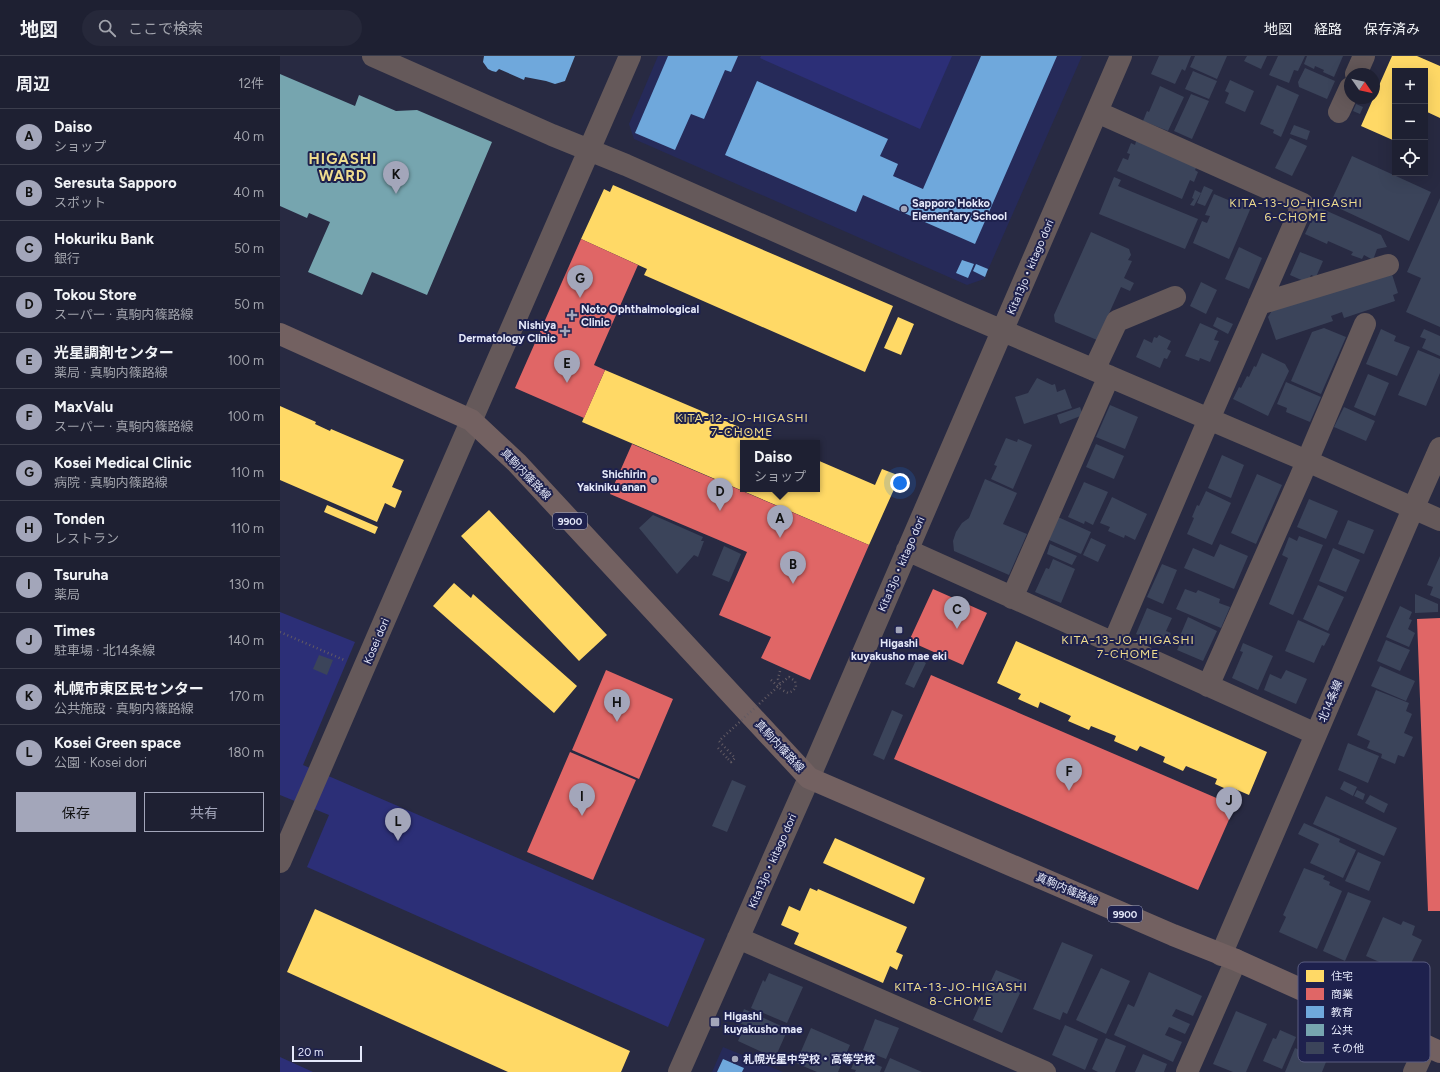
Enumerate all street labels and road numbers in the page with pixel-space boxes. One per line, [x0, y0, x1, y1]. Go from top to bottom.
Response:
street label: Kita13jo・kitago dori [1005, 218, 1056, 317]
street label: 真駒内篠路線 [498, 446, 553, 503]
road number: 9900 [553, 513, 587, 529]
street label: Kita13jo・kitago dori [876, 515, 927, 614]
street label: Kosei dori [361, 616, 392, 666]
street label: 北14条線 [1316, 678, 1345, 724]
street label: 真駒内篠路線 [752, 718, 807, 775]
street label: Kita13jo・kitago dori [746, 812, 799, 911]
street label: 真駒内篠路線 [1034, 871, 1100, 908]
road number: 9900 [1108, 906, 1142, 922]

